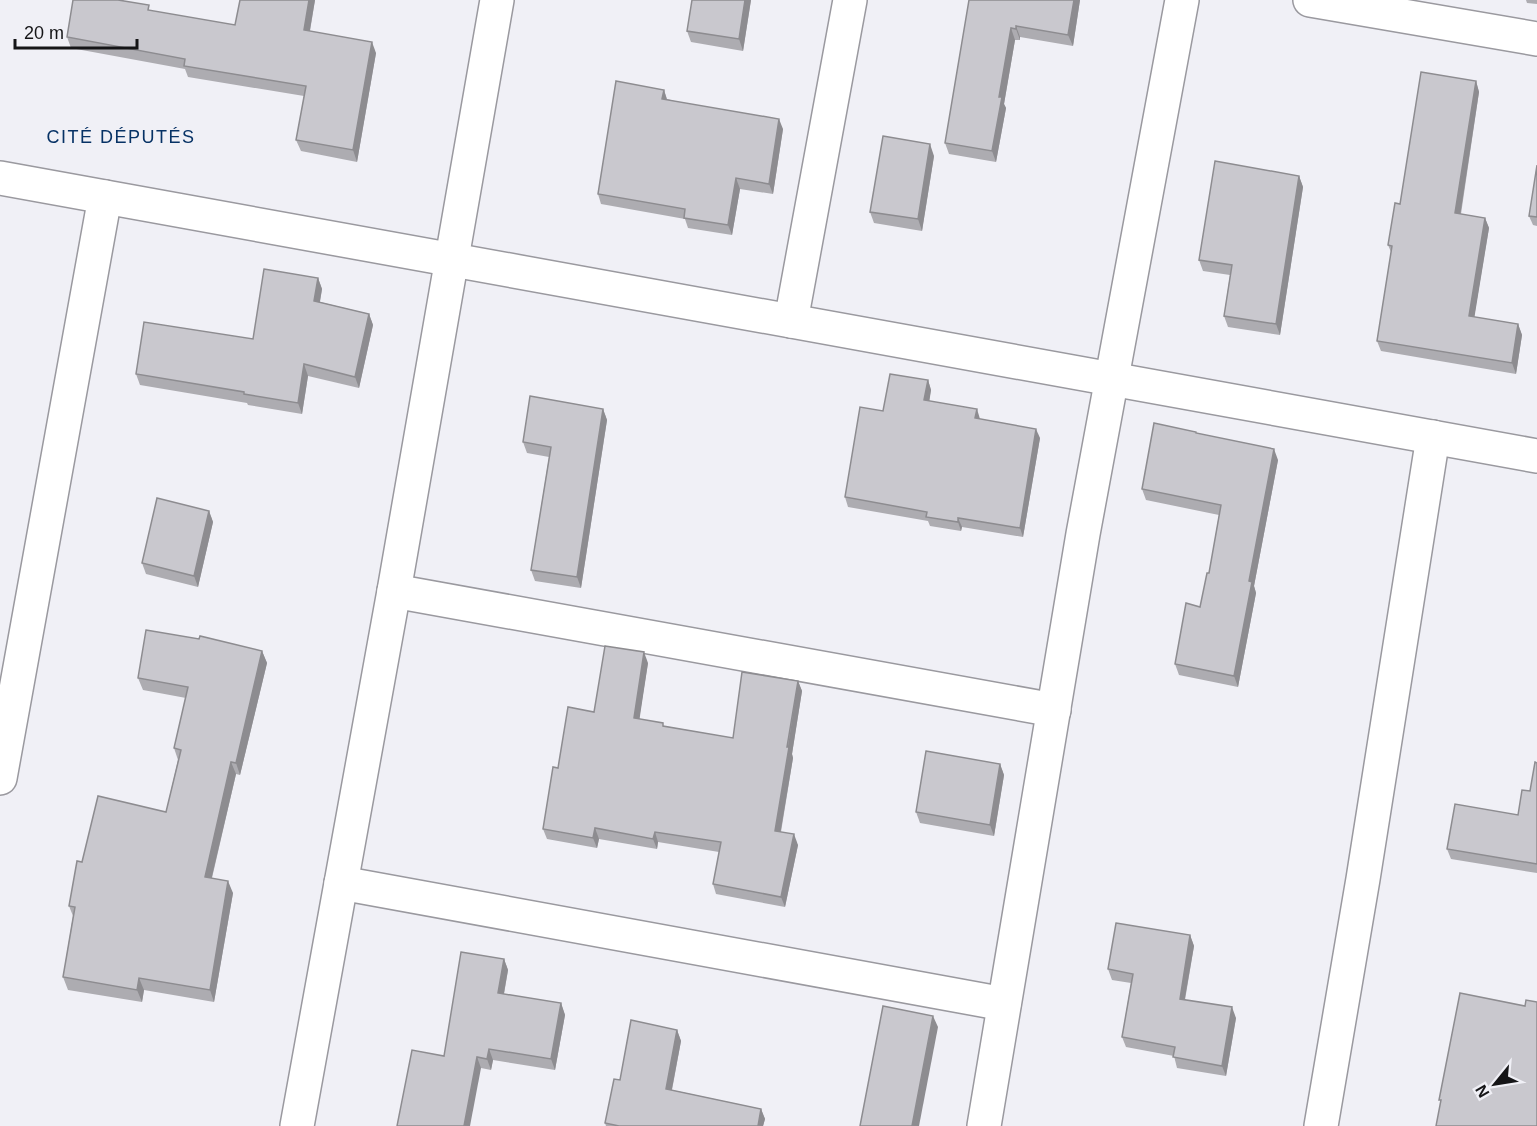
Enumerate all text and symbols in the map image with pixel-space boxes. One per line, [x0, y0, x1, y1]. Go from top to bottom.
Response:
scale bar [15, 12, 136, 50]
text: 20 m [24, 23, 64, 43]
district label: CITÉ DÉPUTÉS [46, 127, 196, 147]
north arrow [1465, 1054, 1525, 1114]
text: N [1472, 1082, 1493, 1101]

